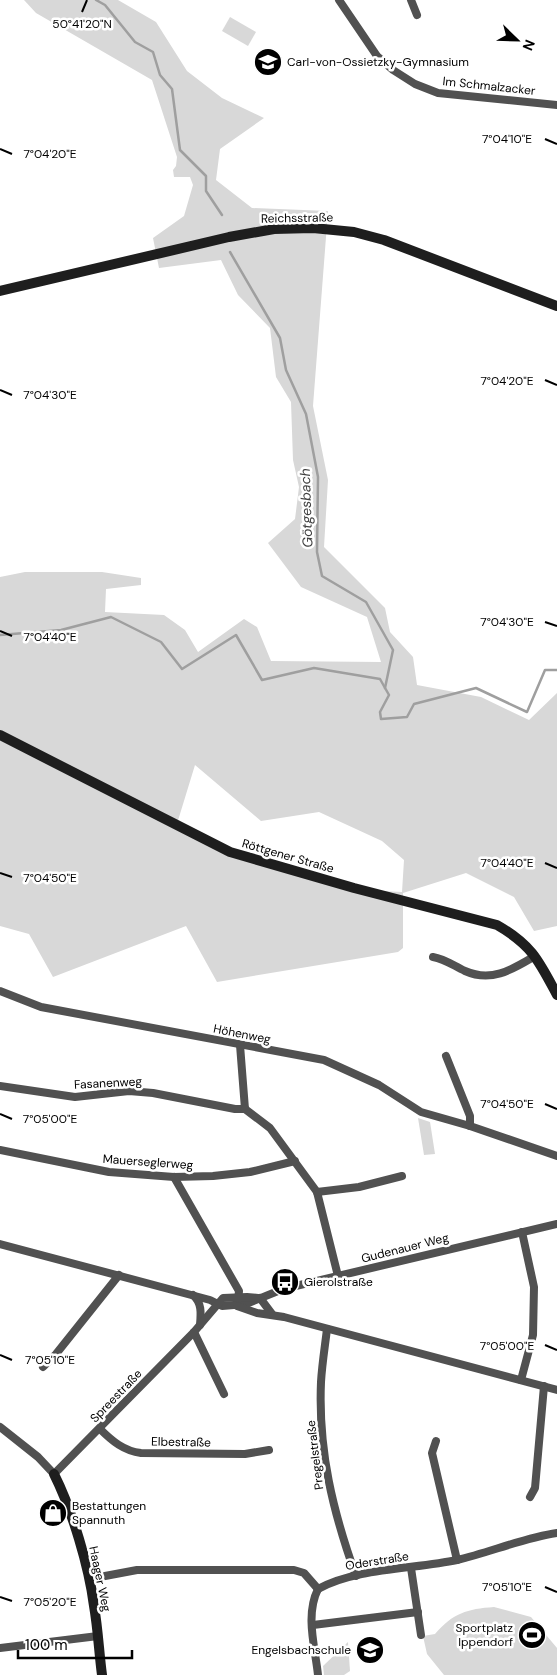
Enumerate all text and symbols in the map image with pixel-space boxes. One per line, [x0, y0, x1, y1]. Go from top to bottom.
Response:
north arrow [492, 15, 542, 65]
text: 50°41'20"N [52, 16, 112, 32]
text: N [519, 37, 539, 53]
school or university icon: Carl-von-Ossietzky-Gymnasium [253, 47, 283, 77]
place label: Carl-von-Ossietzky-Gymnasium [287, 54, 469, 70]
street label: Im Schmalzacker [442, 73, 537, 99]
text: 7°04'10"E [482, 131, 532, 147]
text: 7°04'20"E [23, 146, 77, 162]
street label: Reichsstraße [261, 209, 333, 227]
text: 7°04'20"E [480, 373, 534, 389]
text: 7°04'30"E [23, 387, 77, 403]
water label: Götgesbach [296, 468, 316, 548]
text: 7°04'30"E [480, 614, 534, 630]
text: 7°04'40"E [23, 629, 77, 645]
street label: Röttgener Straße [240, 835, 336, 877]
text: 7°04'40"E [480, 855, 534, 871]
text: 7°04'50"E [23, 870, 77, 886]
street label: Höhenweg [212, 1021, 272, 1047]
street label: Fasanenweg [74, 1073, 143, 1093]
text: 7°04'50"E [480, 1096, 534, 1112]
text: 7°05'00"E [23, 1111, 77, 1127]
street label: Mauerseglerweg [102, 1151, 194, 1173]
street label: Gudenauer Weg [360, 1229, 451, 1267]
bus stop icon: Gierolstraße [270, 1267, 300, 1297]
place label: Gierolstraße [304, 1274, 373, 1290]
text: 7°05'00"E [480, 1338, 534, 1354]
text: 7°05'10"E [25, 1352, 75, 1368]
street label: Spreestraße [87, 1366, 146, 1426]
street label: Pregelstraße [303, 1419, 327, 1491]
street label: Elbestraße [151, 1433, 211, 1451]
shop icon: Bestattungen Spannuth [38, 1498, 68, 1528]
place label: Bestattungen Spannuth [72, 1498, 146, 1528]
street label: Haager Weg [85, 1545, 115, 1614]
street label: Oderstraße [344, 1548, 410, 1574]
text: 7°05'10"E [482, 1579, 532, 1595]
text: 7°05'20"E [23, 1594, 77, 1610]
place label: Sportplatz Ippendorf [456, 1620, 513, 1650]
sports icon: Sportplatz Ippendorf [517, 1620, 547, 1650]
scale bar [18, 1628, 131, 1660]
text: 100 m [25, 1635, 68, 1655]
school or university icon: Engelsbachschule [355, 1635, 385, 1665]
place label: Engelsbachschule [251, 1642, 351, 1658]

